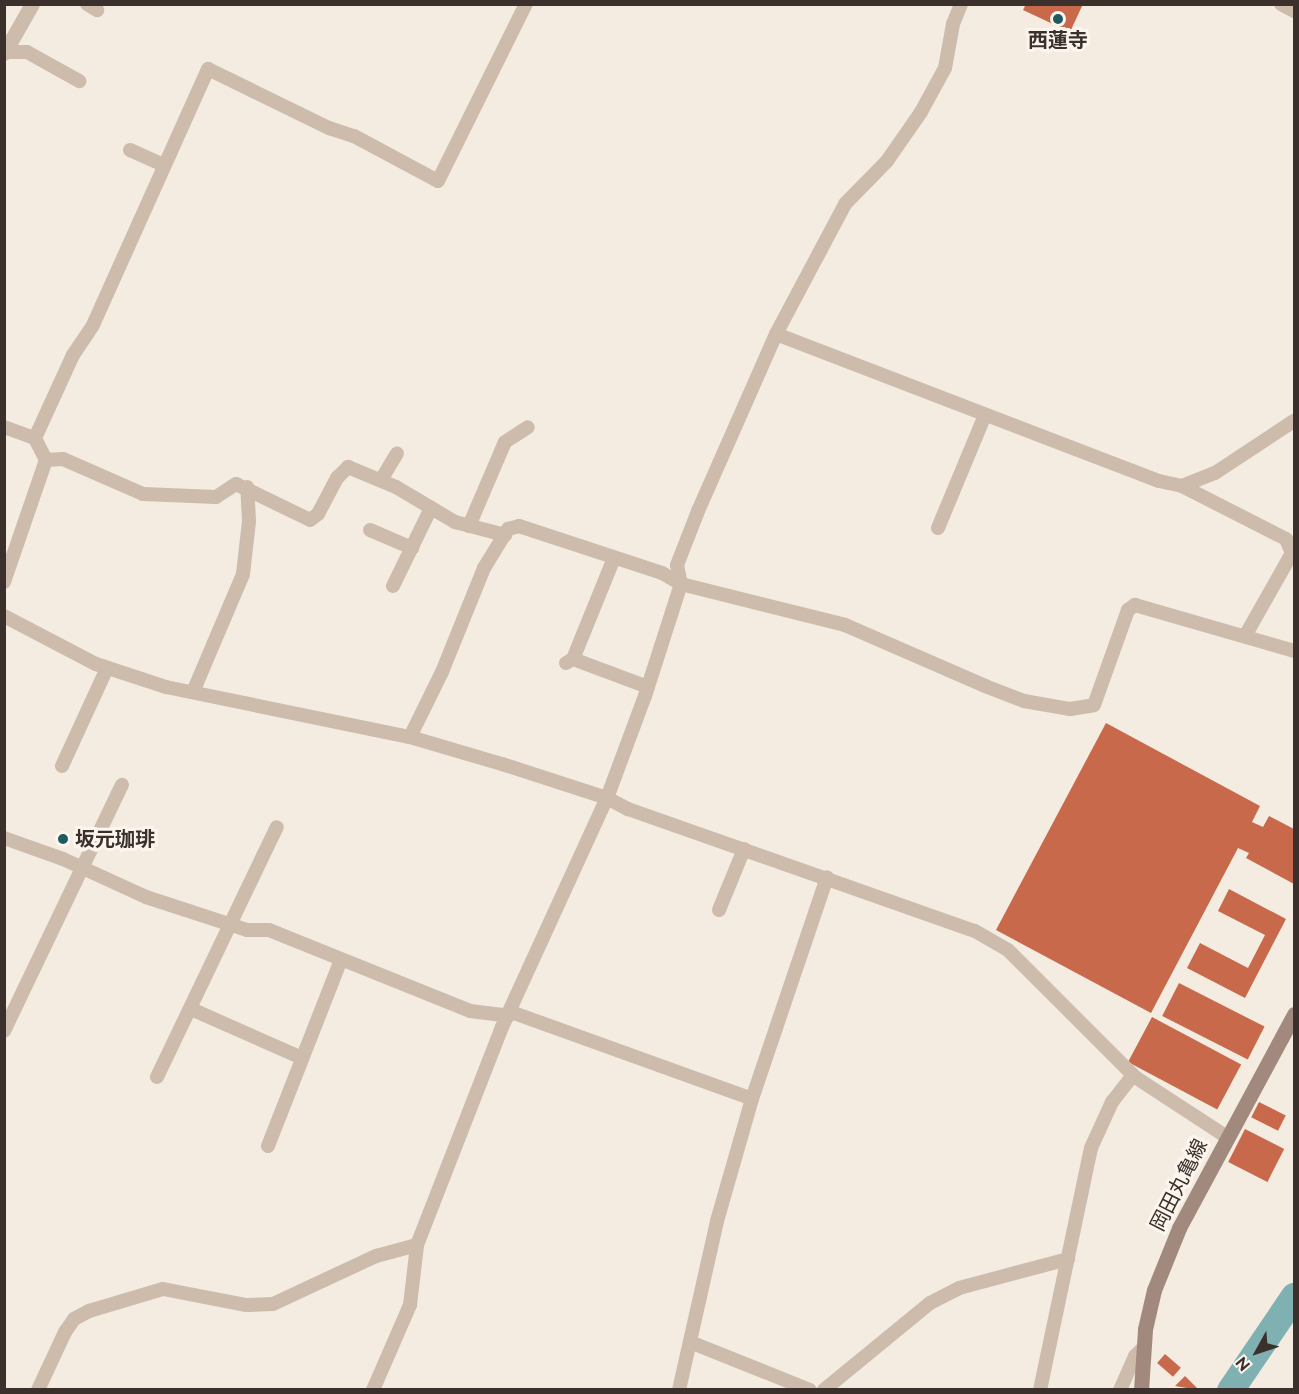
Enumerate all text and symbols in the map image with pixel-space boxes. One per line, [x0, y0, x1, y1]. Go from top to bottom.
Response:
marker: 西蓮寺 [1051, 12, 1065, 26]
place label: 西蓮寺 [1028, 28, 1088, 52]
place label: 坂元珈琲 [75, 827, 155, 851]
marker: 坂元珈琲 [56, 832, 70, 846]
street label: 岡田丸亀線 [1146, 1135, 1212, 1235]
north arrow [1227, 1322, 1287, 1382]
text: N [1232, 1353, 1254, 1375]

